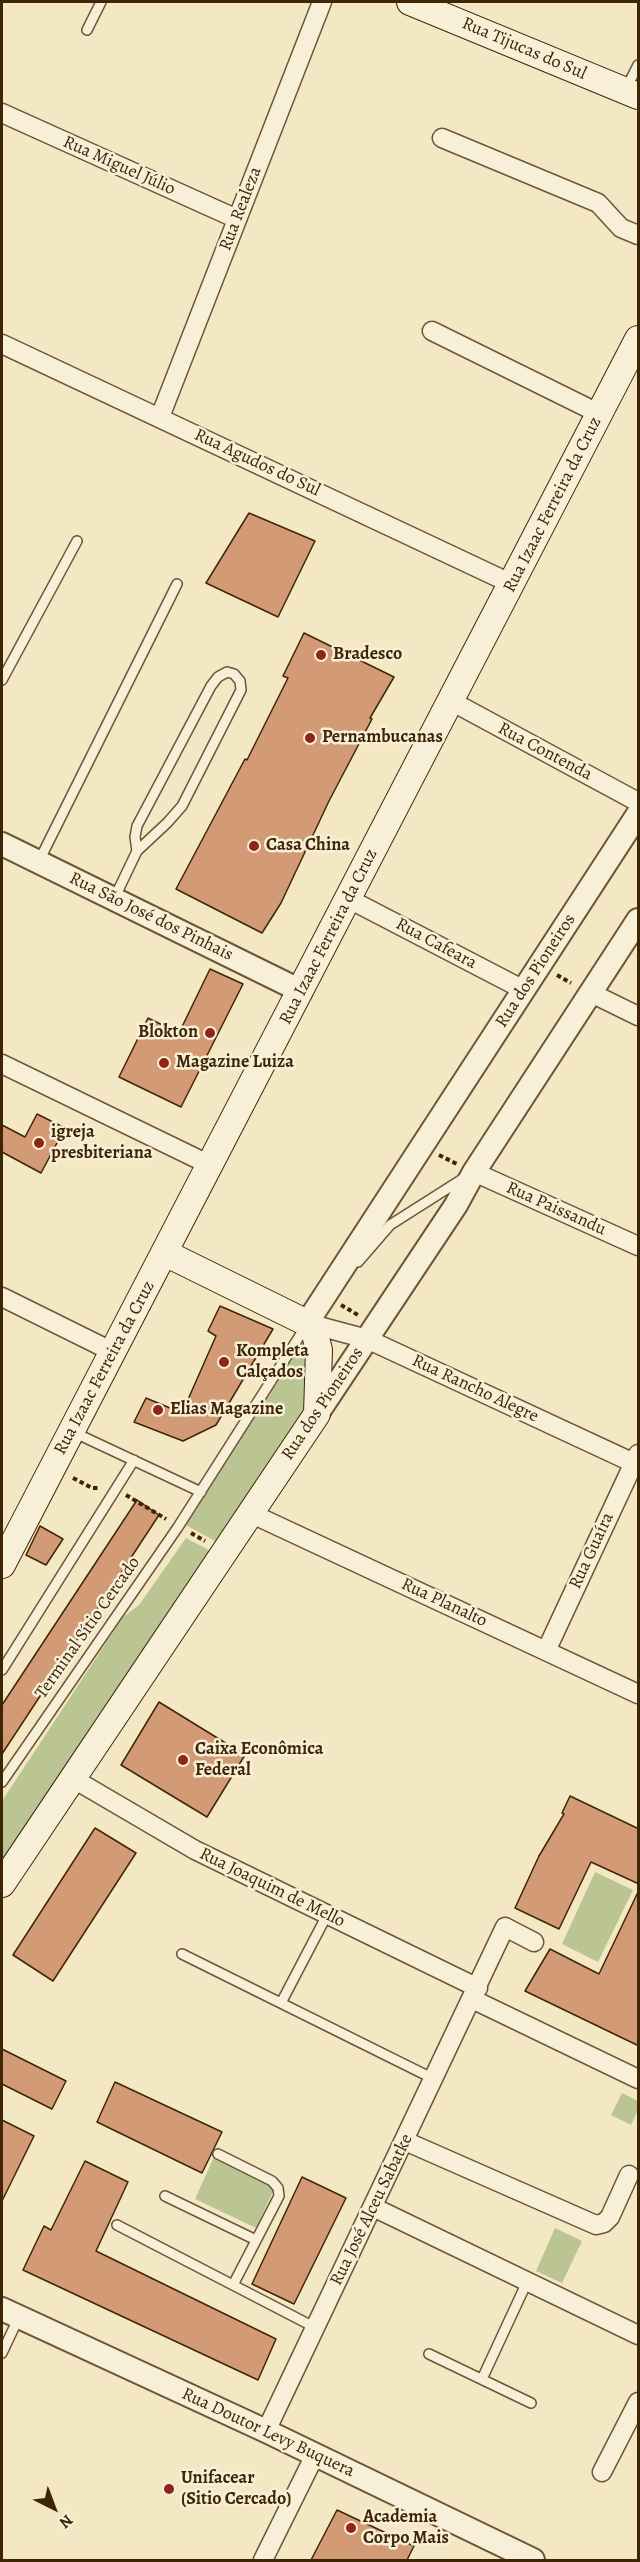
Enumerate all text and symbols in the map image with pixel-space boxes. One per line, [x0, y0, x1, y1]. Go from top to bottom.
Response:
street label: Rua Tijucas do Sul [458, 13, 590, 85]
street label: Rua Miguel Júlio [60, 132, 178, 200]
street label: Rua Realeza [215, 164, 267, 254]
street label: Rua Izaac Ferreira da Cruz [499, 414, 607, 596]
street label: Rua Agudos do Sul [190, 424, 324, 502]
place label: Bradesco [333, 644, 402, 666]
marker: Bradesco [314, 648, 328, 662]
street label: Rua Contenda [494, 718, 596, 786]
place label: Pernambucanas [322, 727, 443, 749]
marker: Pernambucanas [303, 731, 317, 745]
place label: Casa China [266, 835, 350, 857]
marker: Casa China [247, 839, 261, 853]
street label: Rua Izaac Ferreira da Cruz [275, 846, 383, 1028]
street label: Rua São José dos Pinhais [66, 868, 236, 966]
street label: Rua dos Pioneiros [491, 910, 581, 1032]
street label: Rua Cafeara [392, 914, 480, 974]
place label: Blokton [138, 1022, 198, 1044]
marker: Blokton [203, 1026, 217, 1040]
place label: Magazine Luiza [176, 1052, 294, 1074]
marker: Magazine Luiza [157, 1056, 171, 1070]
place label: igreja presbiteriana [51, 1122, 152, 1164]
marker: igreja presbiteriana [32, 1136, 46, 1150]
street label: Rua Paissandu [503, 1177, 609, 1241]
street label: Rua Izaac Ferreira da Cruz [50, 1277, 160, 1459]
place label: Kompleta Calçados [236, 1341, 309, 1384]
street label: Rua dos Pioneiros [277, 1344, 369, 1464]
street label: Rua Rancho Alegre [408, 1350, 542, 1428]
marker: Kompleta Calçados [217, 1355, 231, 1369]
place label: Elias Magazine [170, 1399, 283, 1421]
marker: Elias Magazine [151, 1403, 165, 1417]
street label: Rua Guaíra [565, 1509, 619, 1593]
street label: Terminal Sítio Cercado [31, 1553, 145, 1703]
street label: Rua Planalto [398, 1574, 490, 1632]
place label: Caixa Econômica Federal [195, 1739, 323, 1782]
marker: Caixa Econômica Federal [176, 1753, 190, 1767]
street label: Rua Joaquim de Mello [196, 1843, 348, 1933]
street label: Rua José Alceu Sabatke [326, 2131, 418, 2289]
street label: Rua Doutor Levy Buquera [178, 2383, 358, 2483]
place label: Unifacear (Sitio Cercado) [181, 2468, 291, 2510]
north arrow [24, 2478, 84, 2538]
marker: Unifacear (Sitio Cercado) [162, 2482, 176, 2496]
place label: Academia Corpo Mais [363, 2507, 449, 2550]
text: N [54, 2509, 78, 2533]
marker: Academia Corpo Mais [344, 2521, 358, 2535]

